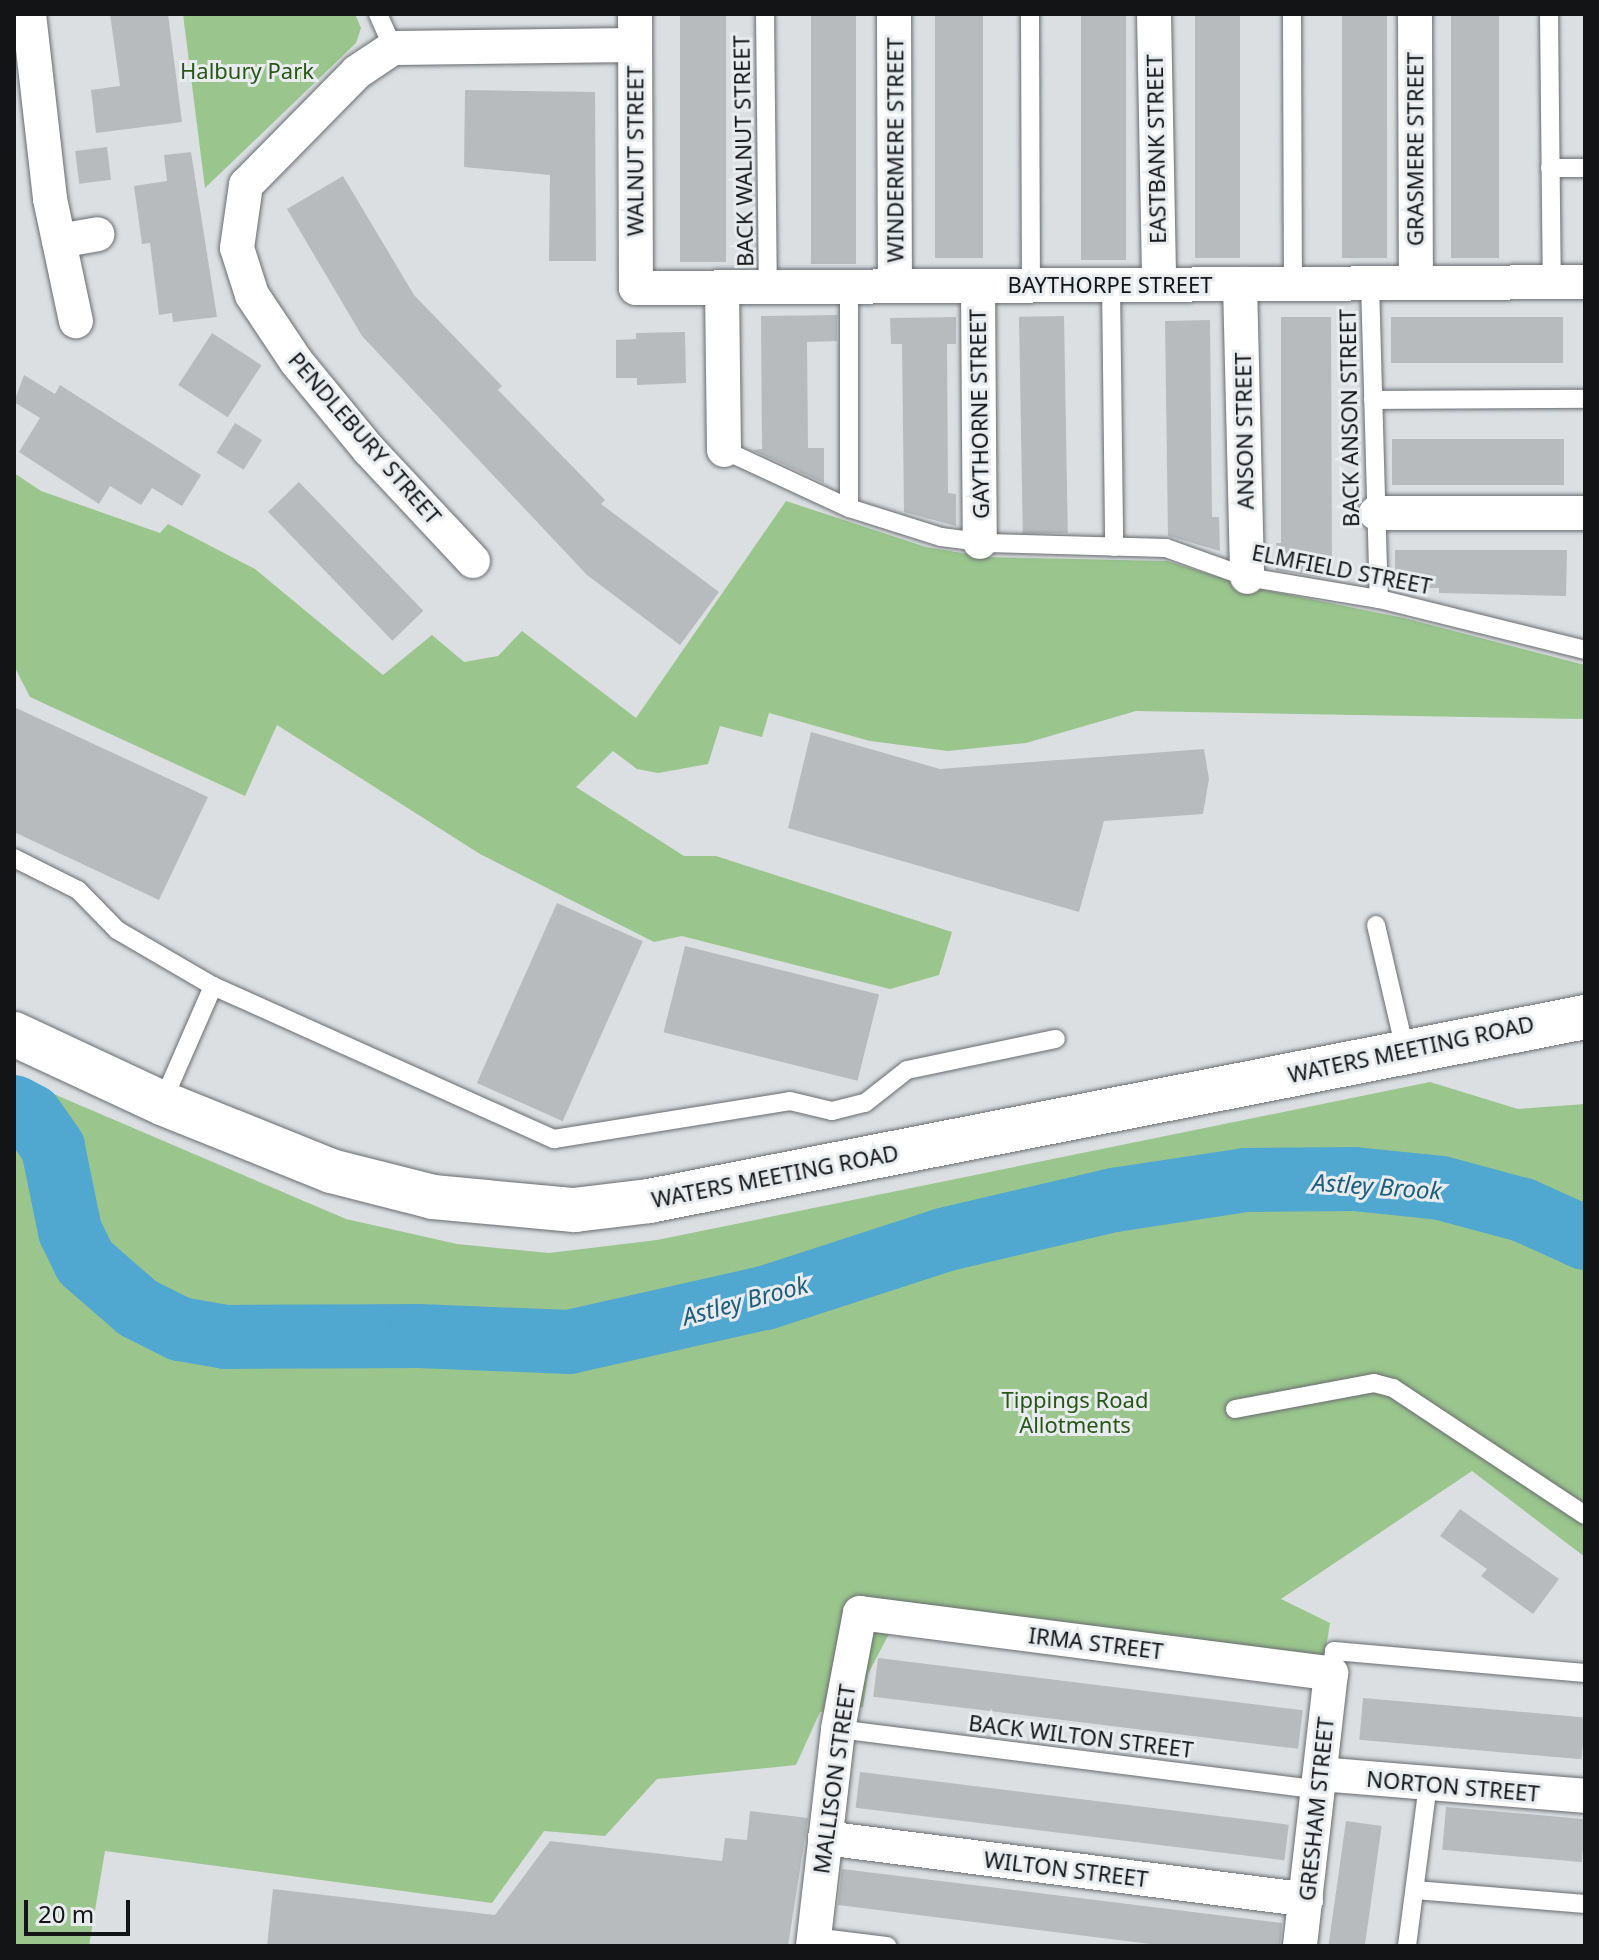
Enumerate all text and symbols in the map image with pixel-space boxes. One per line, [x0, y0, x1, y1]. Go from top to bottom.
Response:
street label: BACK WALNUT STREET [728, 35, 758, 267]
street label: WINDERMERE STREET [882, 37, 908, 263]
street label: GRASMERE STREET [1402, 52, 1428, 246]
street label: EASTBANK STREET [1141, 54, 1171, 244]
park label: Halbury Park [180, 58, 314, 84]
street label: WALNUT STREET [622, 66, 648, 236]
street label: BAYTHORPE STREET [1008, 272, 1212, 298]
street label: GAYTHORNE STREET [964, 309, 994, 519]
street label: BACK ANSON STREET [1334, 309, 1364, 527]
street label: PENDLEBURY STREET [283, 347, 447, 529]
street label: ANSON STREET [1229, 352, 1259, 510]
street label: ELMFIELD STREET [1250, 539, 1434, 599]
street label: WATERS MEETING ROAD [1285, 1010, 1537, 1088]
street label: WATERS MEETING ROAD [649, 1139, 901, 1213]
water label: Astley Brook [1311, 1167, 1443, 1205]
water label: Astley Brook [679, 1269, 811, 1331]
park label: Tippings Road Allotments [1002, 1386, 1148, 1438]
street label: IRMA STREET [1027, 1622, 1165, 1664]
street label: MALLISON STREET [808, 1683, 860, 1875]
street label: BACK WILTON STREET [967, 1709, 1195, 1763]
street label: GRESHAM STREET [1293, 1716, 1339, 1902]
street label: NORTON STREET [1365, 1765, 1541, 1807]
street label: WILTON STREET [982, 1846, 1150, 1892]
scale bar [28, 1884, 134, 1934]
text: 20 m [38, 1897, 94, 1930]

